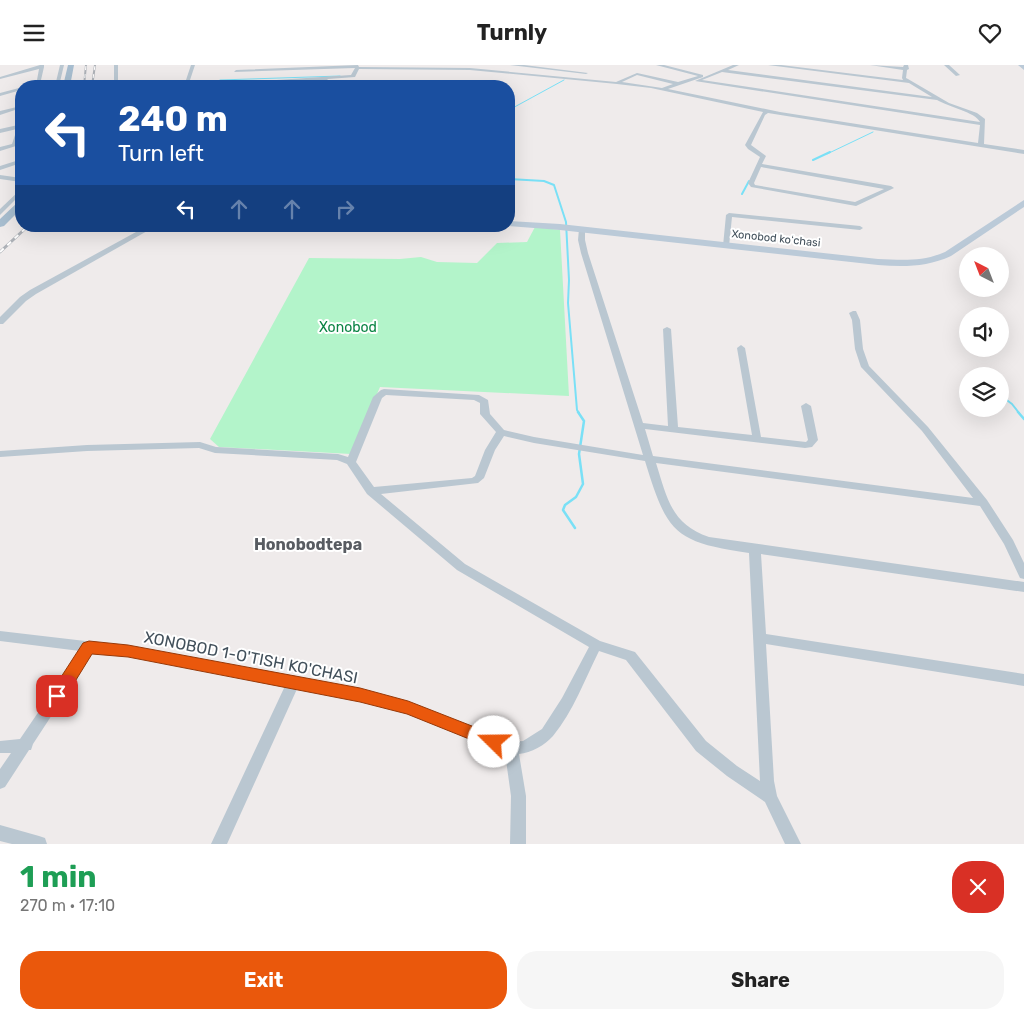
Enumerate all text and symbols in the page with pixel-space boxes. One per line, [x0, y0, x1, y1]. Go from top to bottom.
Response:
icon: menu [20, 19, 48, 47]
text: Turnly [477, 19, 547, 46]
icon: heart [976, 19, 1004, 47]
text: 240 m [118, 98, 228, 140]
icon: left [35, 100, 100, 165]
text: Turn left [118, 140, 204, 167]
icon: left [172, 195, 200, 223]
icon: ahead [225, 195, 253, 223]
icon: ahead [278, 195, 306, 223]
icon: right [331, 195, 359, 223]
street label: Xonobod koʻchasi [731, 227, 821, 250]
north arrow [959, 247, 1009, 297]
map controls [959, 247, 1009, 417]
button: sound [959, 307, 1009, 357]
park label: Xonobod [319, 319, 377, 336]
button: layers [959, 367, 1009, 417]
district label: Honobodtepa [254, 535, 362, 554]
street label: XONOBOD 1-O'TISH KO'CHASI [143, 627, 359, 688]
pin [36, 675, 78, 717]
icon: arrive [43, 682, 71, 710]
position arrow [467, 715, 519, 767]
text: 1 min [20, 859, 97, 895]
button: close [952, 861, 1004, 913]
text: 270 m · 17:10 [20, 896, 115, 915]
button: Exit [20, 951, 507, 1009]
button: Share [517, 951, 1004, 1009]

